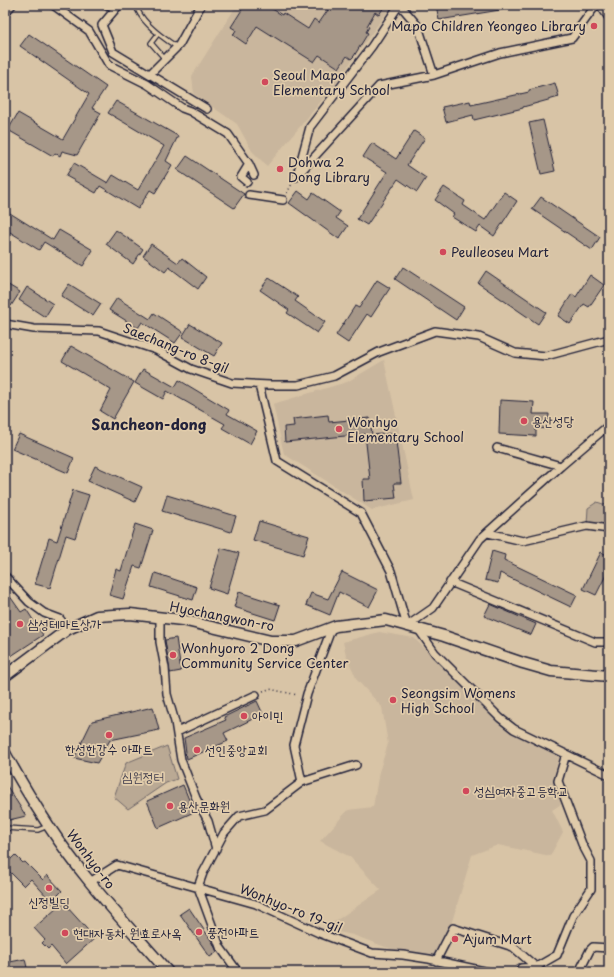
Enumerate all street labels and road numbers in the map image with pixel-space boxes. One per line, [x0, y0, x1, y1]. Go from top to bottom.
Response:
street label: Saechang-ro 8-gil [120, 318, 232, 377]
street label: Hyochangwon-ro [168, 596, 276, 635]
street label: Wonhyo-ro [63, 825, 120, 892]
street label: Wonhyo-ro 19-gil [237, 878, 345, 937]

